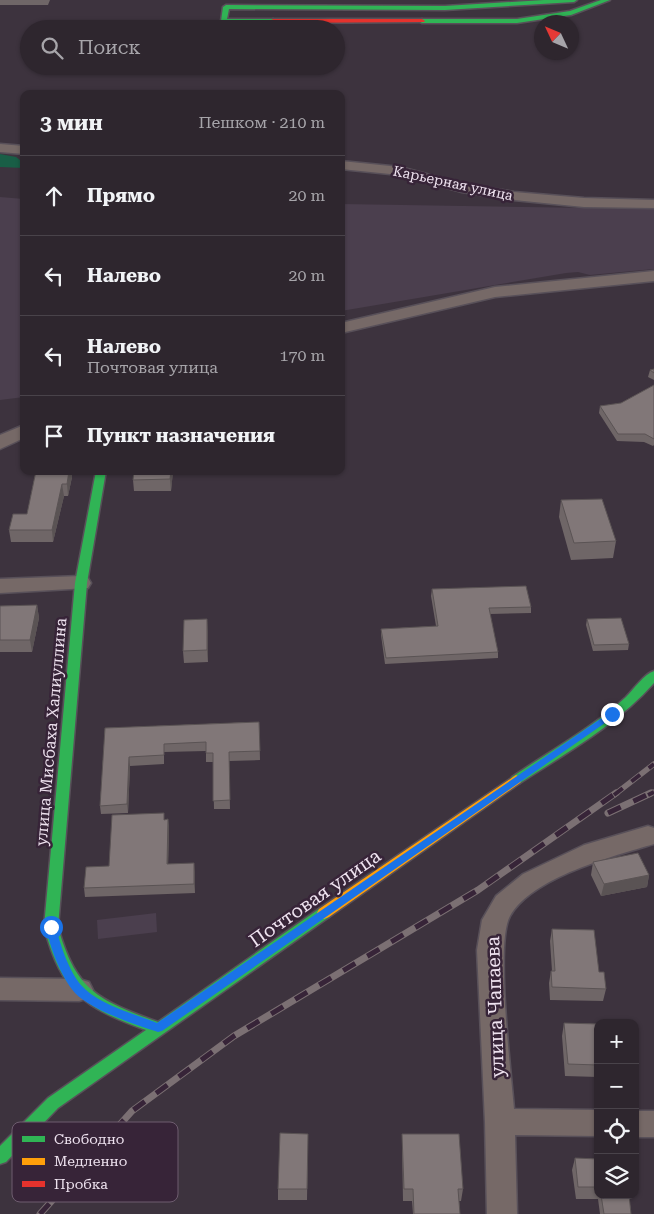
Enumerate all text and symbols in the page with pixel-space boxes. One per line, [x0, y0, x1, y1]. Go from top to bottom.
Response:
north arrow [534, 15, 579, 60]
search box [20, 20, 345, 75]
icon: search [38, 34, 66, 62]
text: Поиск [78, 36, 141, 59]
text: 3 мин [40, 111, 103, 135]
text: Пешком · 210 m [198, 113, 325, 132]
street label: Карьерная улица [392, 162, 515, 204]
icon: ahead [40, 182, 68, 210]
text: Прямо [87, 184, 155, 207]
text: 20 m [288, 186, 325, 205]
icon: left [40, 262, 68, 290]
text: Налево [87, 264, 161, 287]
text: 20 m [288, 266, 325, 285]
text: Налево [87, 335, 161, 358]
icon: left [40, 342, 68, 370]
text: 170 m [279, 346, 325, 365]
text: Почтовая улица [87, 358, 218, 377]
icon: arrive [40, 422, 68, 450]
text: Пункт назначения [87, 424, 275, 447]
street label: улица Мисбаха Халиуллина [32, 617, 70, 847]
route end [601, 703, 624, 726]
street label: Почтовая улица [245, 844, 386, 952]
route start [40, 916, 63, 939]
street label: улица Чапаева [481, 935, 509, 1078]
map controls [594, 1019, 639, 1199]
button: + [594, 1019, 639, 1064]
button: − [594, 1064, 639, 1109]
button: locate [594, 1109, 639, 1154]
legend [12, 1122, 178, 1202]
text: Свободно [54, 1131, 124, 1147]
text: Медленно [54, 1153, 127, 1169]
button: layers [594, 1154, 639, 1199]
text: Пробка [54, 1176, 108, 1192]

